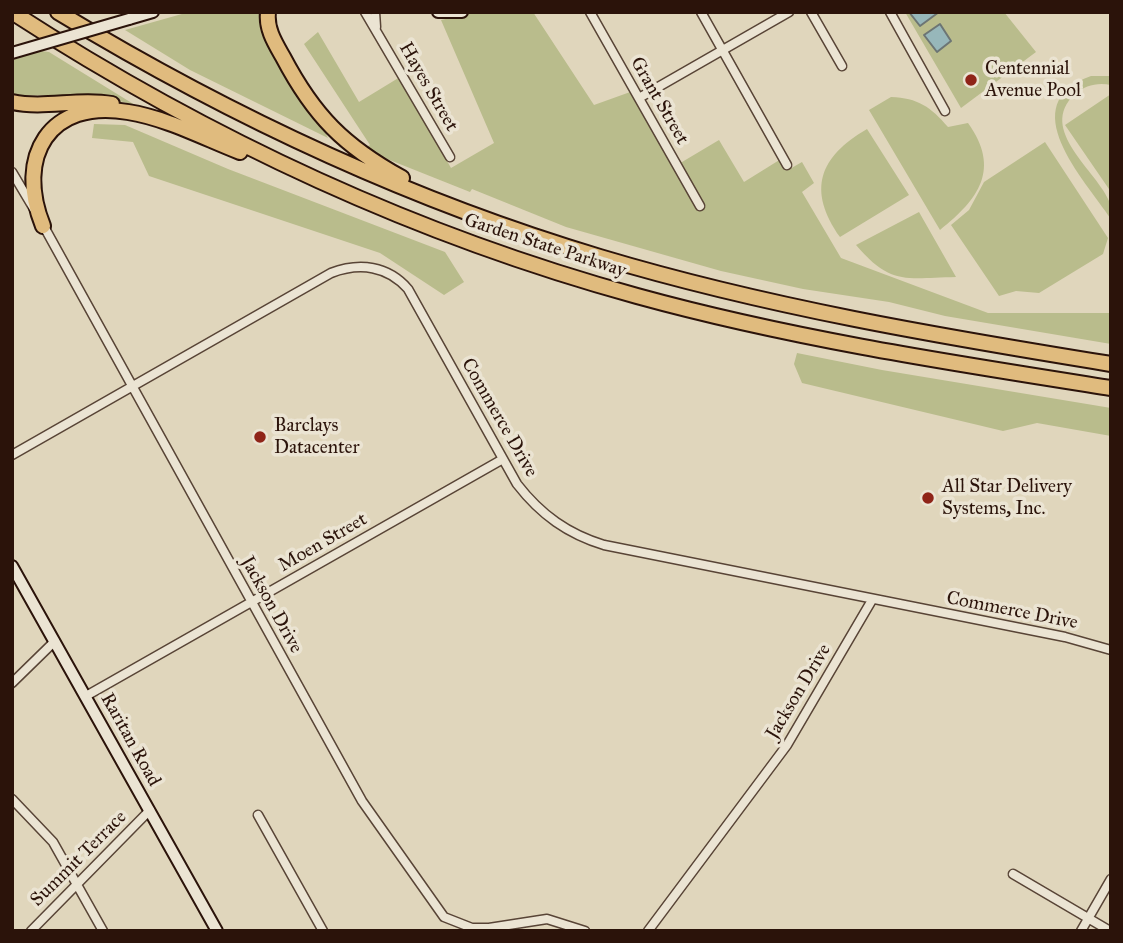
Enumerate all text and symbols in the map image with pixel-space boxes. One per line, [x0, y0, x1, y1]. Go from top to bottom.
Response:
street label: Hayes Street [393, 38, 463, 136]
street label: Grant Street [625, 53, 693, 149]
place label: Centennial Avenue Pool [985, 58, 1081, 102]
marker: Centennial Avenue Pool [963, 72, 979, 88]
street label: Garden State Parkway [461, 209, 629, 283]
street label: Commerce Drive [456, 355, 542, 481]
place label: Barclays Datacenter [274, 415, 360, 459]
marker: Barclays Datacenter [252, 429, 268, 445]
place label: All Star Delivery Systems, Inc. [942, 476, 1072, 520]
marker: All Star Delivery Systems, Inc. [920, 490, 936, 506]
street label: Moen Street [275, 508, 371, 578]
street label: Jackson Drive [235, 553, 307, 657]
street label: Commerce Drive [944, 587, 1080, 635]
street label: Jackson Drive [762, 640, 836, 744]
street label: Raritan Road [95, 689, 165, 791]
street label: Summit Terrace [26, 806, 132, 912]

